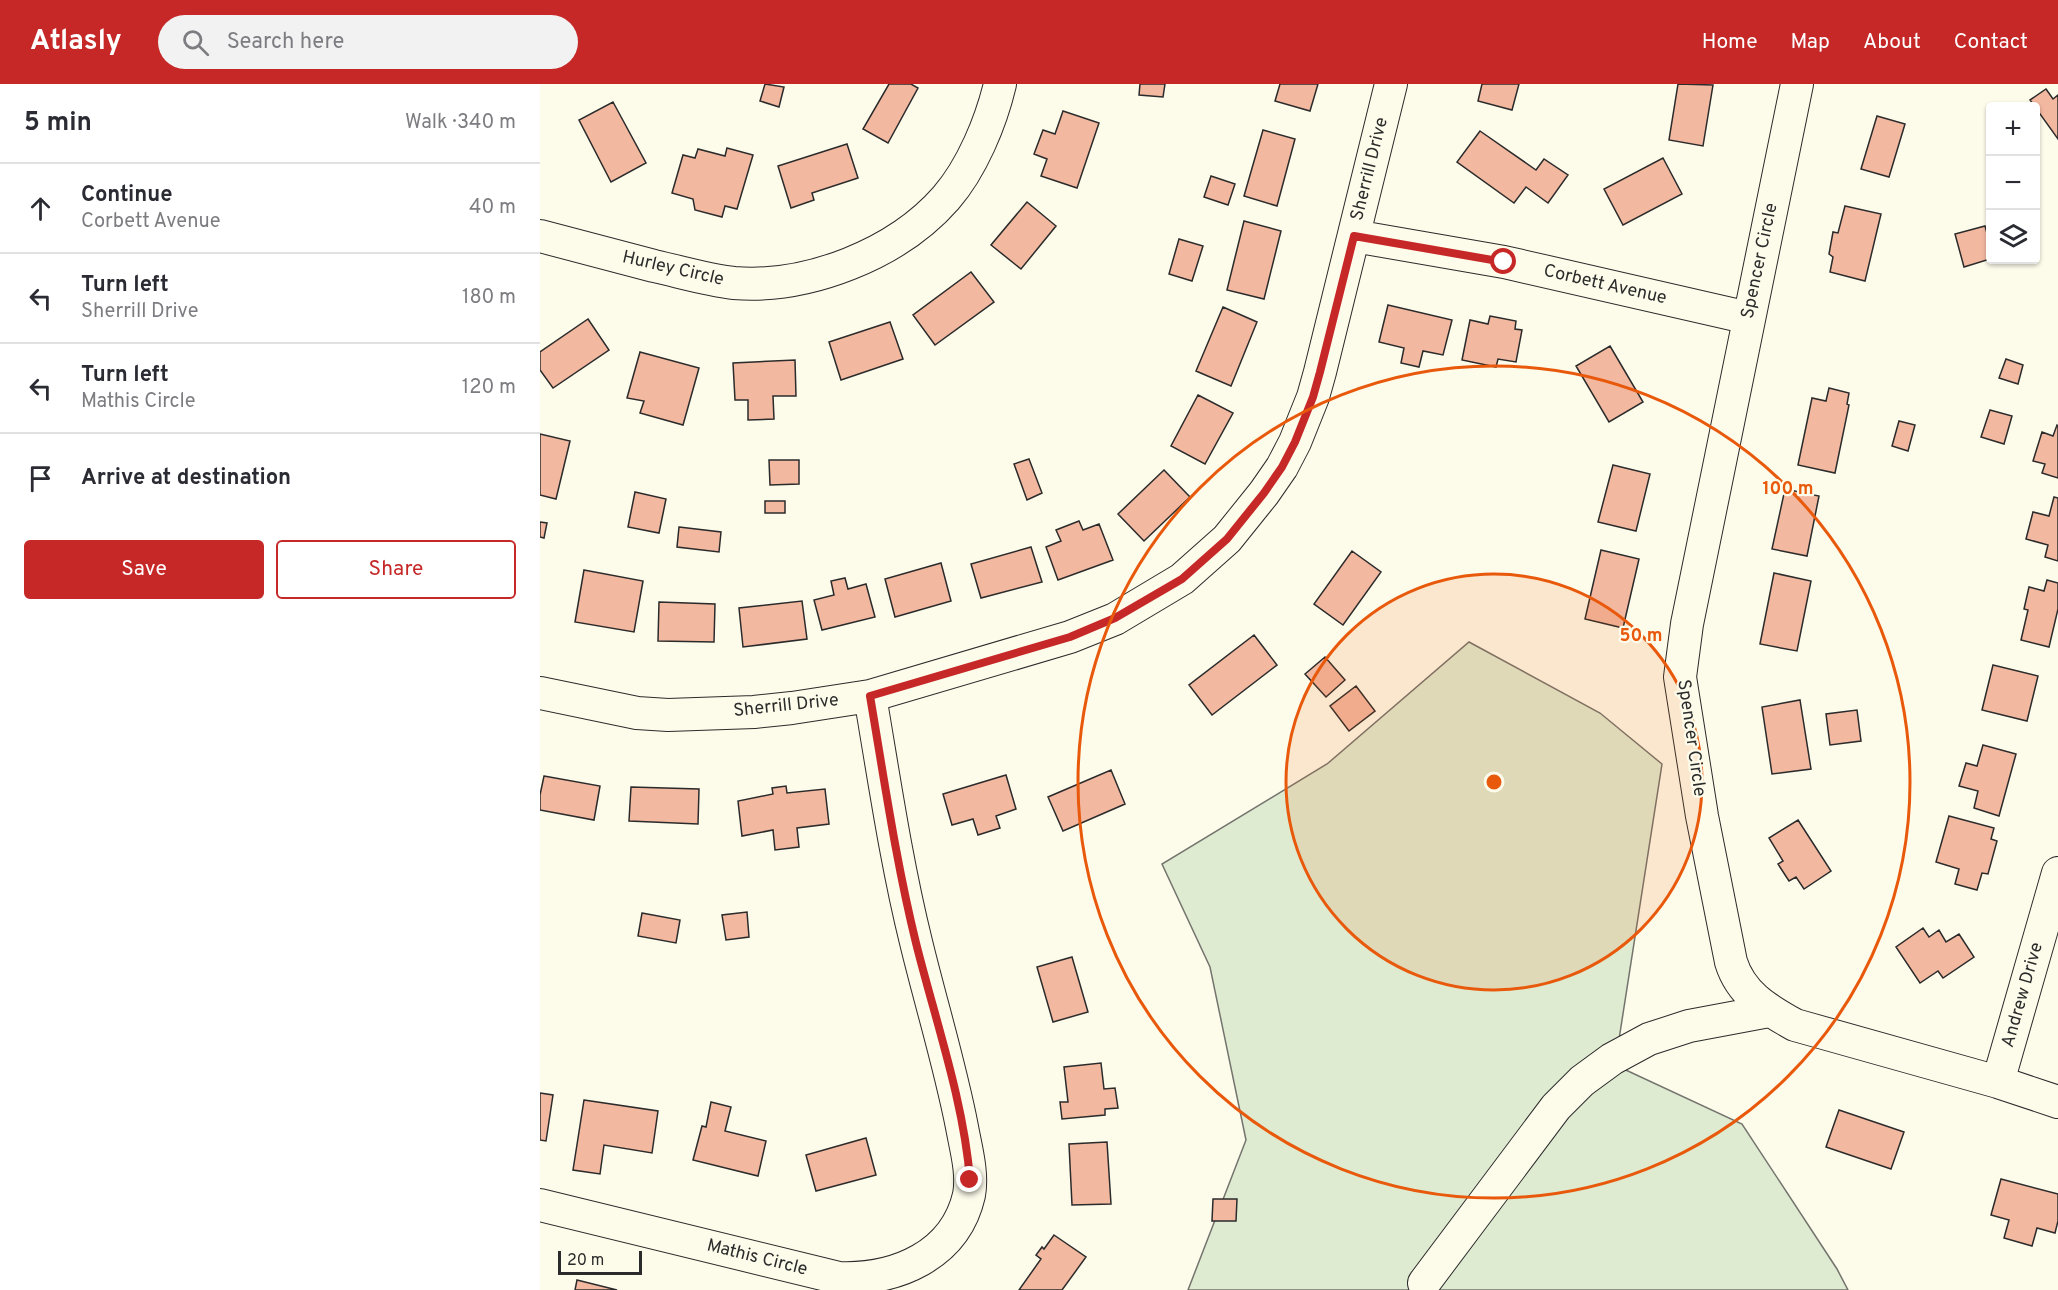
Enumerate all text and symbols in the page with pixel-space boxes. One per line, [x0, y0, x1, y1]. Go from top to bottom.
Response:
search box [158, 15, 578, 69]
text: Atlasly [30, 24, 122, 60]
icon: search [179, 26, 212, 59]
text: Search here [227, 29, 344, 56]
text: Home [1702, 29, 1758, 56]
text: Map [1791, 29, 1830, 56]
text: About [1863, 29, 1921, 56]
text: Contact [1954, 29, 2028, 56]
map controls [1986, 102, 2040, 264]
button: + [1986, 102, 2040, 156]
text: 5 min [24, 107, 92, 140]
text: Walk · 340 m [405, 110, 516, 136]
street label: Sherrill Drive [1346, 115, 1394, 223]
button: − [1986, 156, 2040, 210]
text: Continue [81, 182, 172, 209]
icon: ahead [24, 192, 57, 225]
text: 40 m [469, 195, 516, 221]
street label: Spencer Circle [1736, 201, 1784, 321]
text: Corbett Avenue [81, 209, 220, 235]
button: layers [1986, 210, 2040, 264]
street label: Hurley Circle [620, 246, 726, 292]
route start [1490, 248, 1516, 274]
street label: Corbett Avenue [1541, 260, 1669, 310]
text: Turn left [81, 272, 169, 299]
icon: left [24, 282, 57, 315]
text: 180 m [462, 285, 516, 311]
text: Sherrill Drive [81, 299, 199, 325]
text: Turn left [81, 362, 169, 389]
icon: left [24, 372, 57, 405]
text: 120 m [462, 375, 516, 401]
text: Mathis Circle [81, 389, 196, 415]
icon: arrive [24, 462, 57, 495]
text: Arrive at destination [81, 465, 291, 492]
text: 100 m [1762, 478, 1814, 501]
button: Save [24, 540, 264, 599]
button: Share [276, 540, 516, 599]
text: 50 m [1619, 625, 1663, 648]
street label: Spencer Circle [1671, 678, 1711, 798]
street label: Sherrill Drive [732, 689, 840, 723]
centre of rings [1484, 772, 1504, 792]
street label: Andrew Drive [1997, 940, 2049, 1050]
route end [956, 1166, 982, 1192]
street label: Mathis Circle [704, 1234, 810, 1282]
scale bar [558, 1248, 642, 1276]
text: 20 m [567, 1251, 604, 1271]

